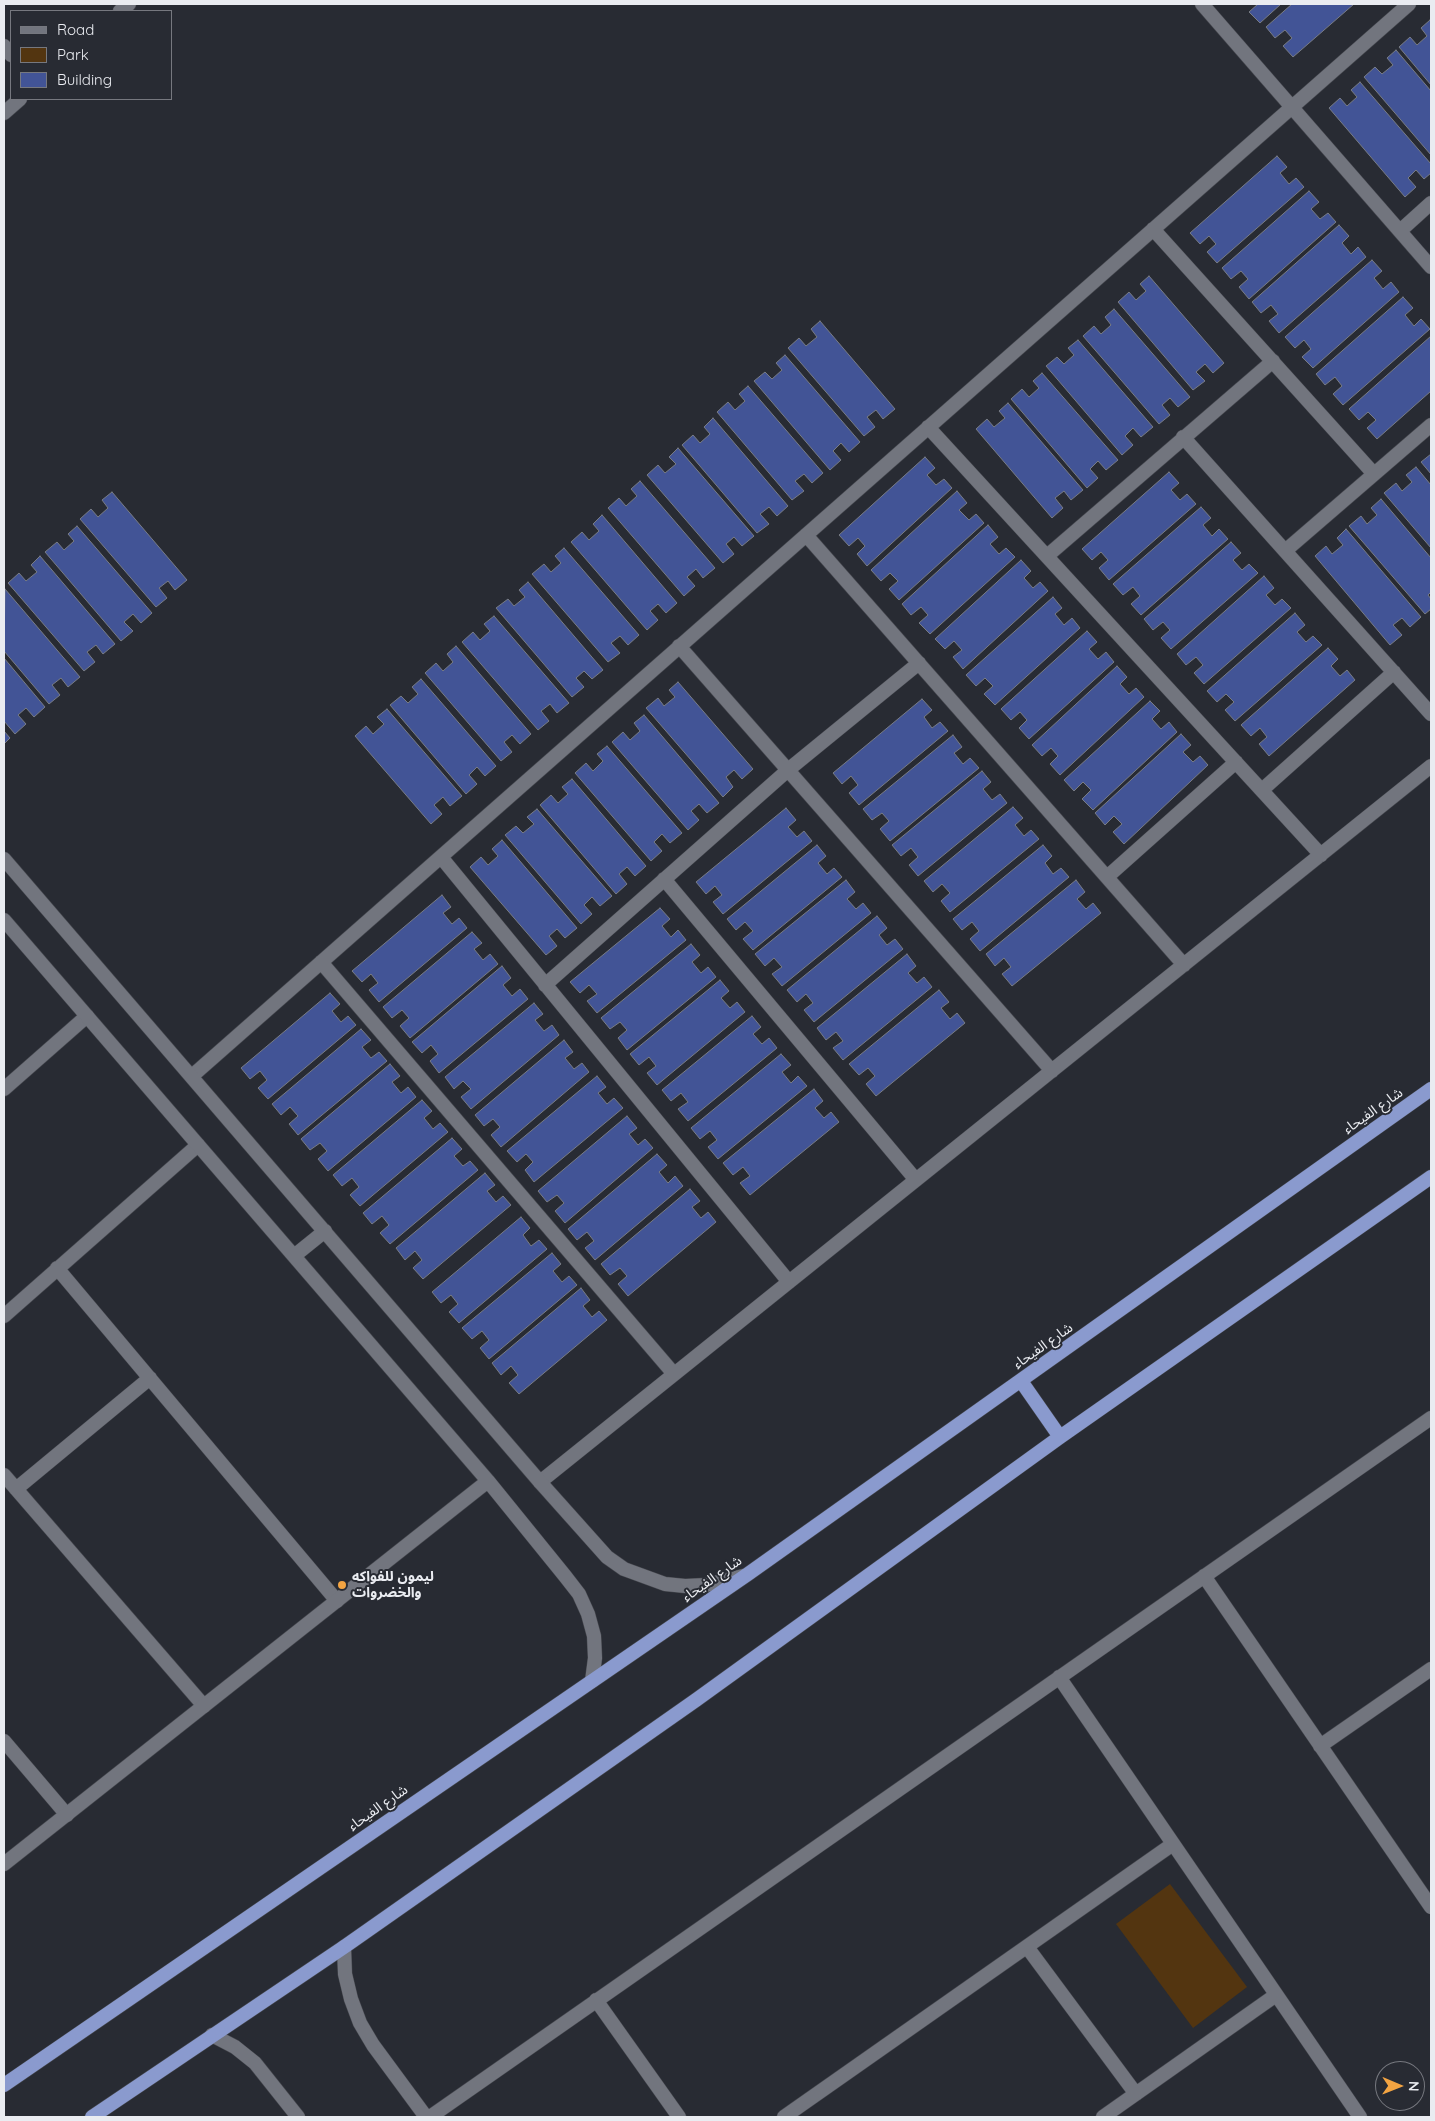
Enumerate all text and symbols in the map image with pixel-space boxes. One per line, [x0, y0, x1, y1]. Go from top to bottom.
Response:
legend [10, 10, 172, 100]
text: Road [57, 20, 94, 39]
text: Park [57, 45, 89, 64]
text: Building [57, 70, 112, 89]
street label: شارع الفيحاء [1340, 1084, 1406, 1138]
street label: شارع الفيحاء [1010, 1319, 1076, 1373]
street label: شارع الفيحاء [679, 1552, 745, 1606]
place label: ليمون للفواكه والخضروات [352, 1569, 434, 1601]
marker: ليمون للفواكه والخضروات [336, 1579, 348, 1591]
street label: شارع الفيحاء [345, 1781, 411, 1835]
north arrow [1375, 2061, 1425, 2111]
text: N [1405, 2081, 1423, 2092]

